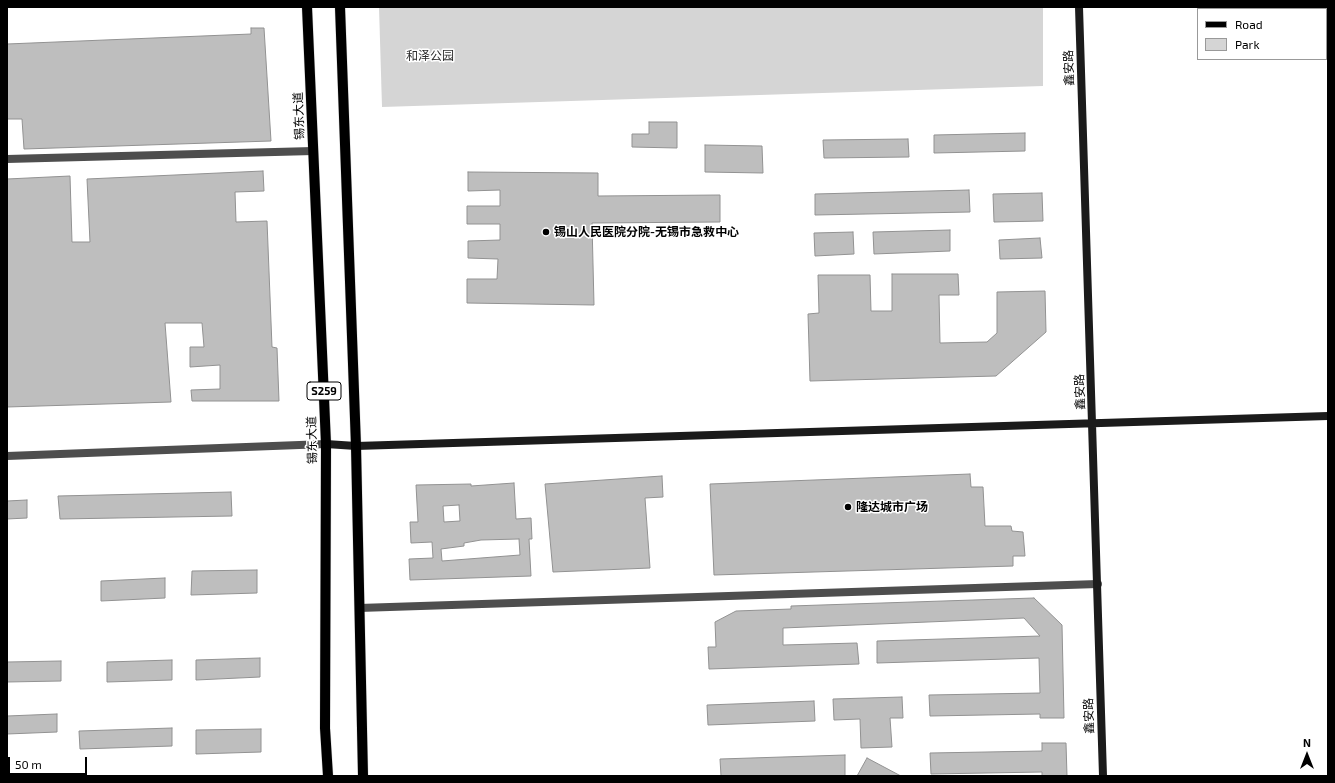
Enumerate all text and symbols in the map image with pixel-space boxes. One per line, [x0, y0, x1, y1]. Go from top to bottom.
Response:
legend [1197, 8, 1327, 60]
text: Road [1235, 17, 1263, 31]
text: Park [1235, 37, 1260, 51]
park label: 和泽公园 [406, 49, 454, 63]
street label: 鑫安路 [1061, 50, 1077, 86]
street label: 锡东大道 [291, 92, 307, 140]
place label: 锡山人民医院分院-无锡市急救中心 [554, 225, 739, 239]
marker: 锡山人民医院分院-无锡市急救中心 [541, 227, 551, 237]
street label: 鑫安路 [1072, 374, 1088, 410]
road number: S259 [307, 382, 341, 400]
street label: 锡东大道 [304, 416, 320, 464]
place label: 隆达城市广场 [856, 500, 928, 514]
marker: 隆达城市广场 [843, 502, 853, 512]
street label: 鑫安路 [1081, 698, 1097, 734]
north arrow [1287, 735, 1327, 775]
text: N [1303, 736, 1311, 749]
scale bar [10, 749, 89, 775]
text: 50 m [15, 757, 42, 771]

